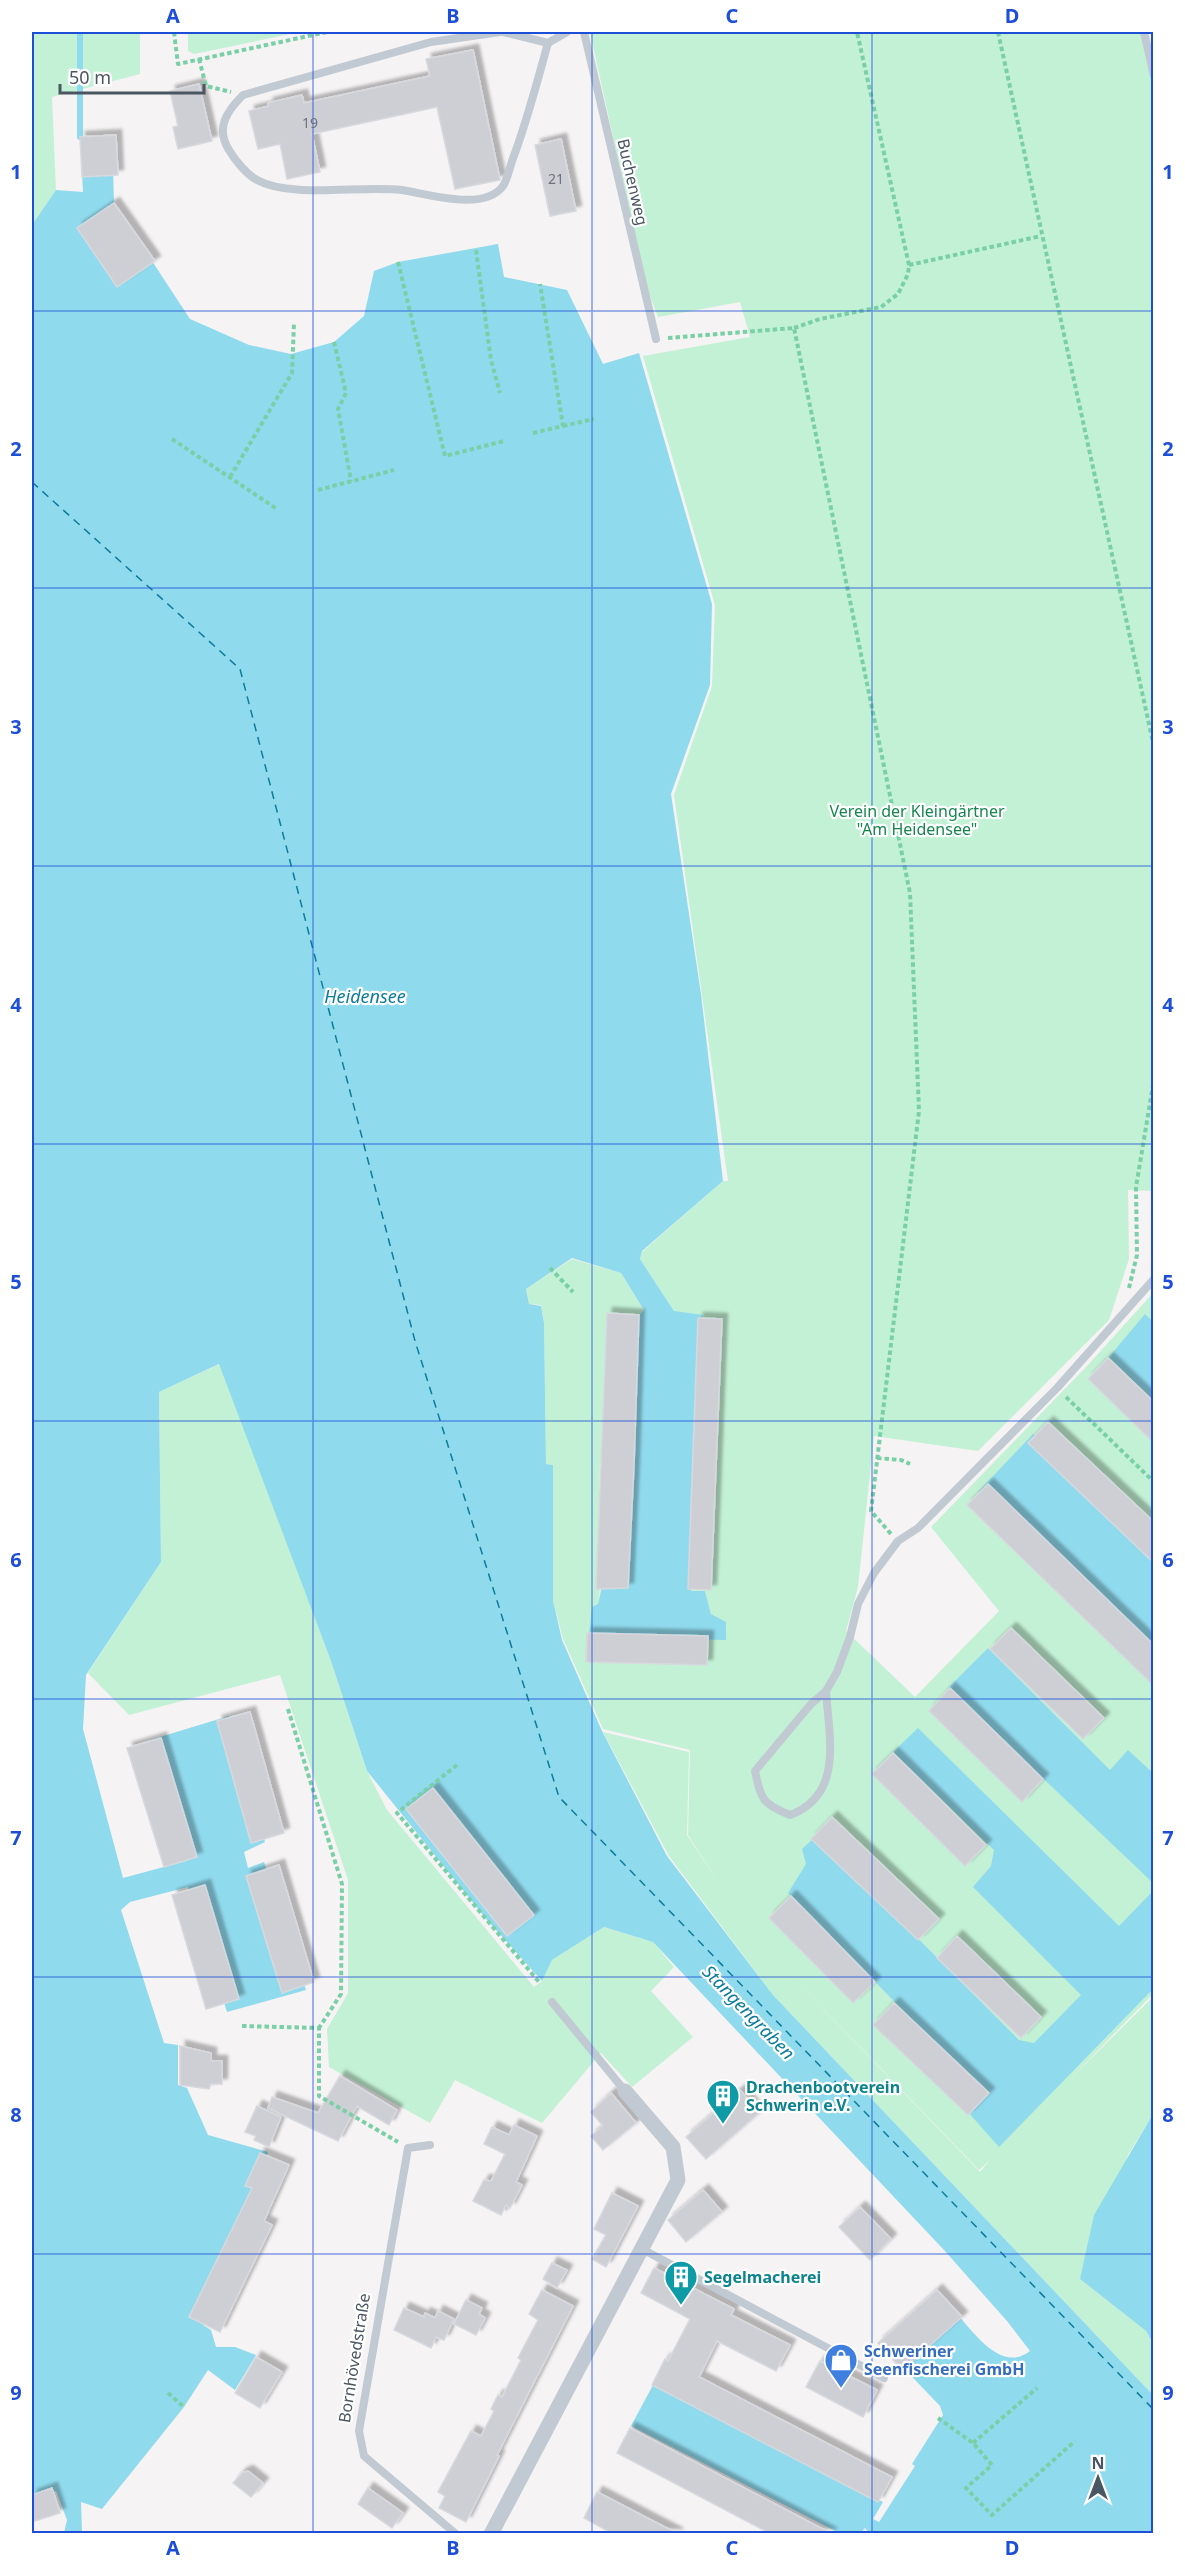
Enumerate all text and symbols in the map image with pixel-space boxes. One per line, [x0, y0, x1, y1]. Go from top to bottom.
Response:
text: A [166, 2, 180, 29]
text: B [446, 2, 460, 29]
text: C [726, 2, 739, 29]
text: D [1005, 2, 1019, 29]
scale bar [60, 57, 204, 95]
text: 50 m [69, 65, 111, 89]
house number: 19 [302, 113, 318, 132]
street label: Buchenweg [612, 137, 654, 227]
text: 1 [10, 158, 22, 185]
text: 1 [1162, 158, 1174, 185]
house number: 21 [548, 169, 564, 188]
text: 2 [10, 435, 22, 462]
text: 2 [1162, 435, 1174, 462]
text: 3 [10, 713, 22, 740]
text: 3 [1162, 713, 1174, 740]
park label: Verein der Kleingärtner "Am Heidensee" [829, 800, 1005, 840]
water label: Heidensee [324, 984, 406, 1008]
text: 4 [10, 991, 22, 1018]
text: 4 [1162, 991, 1174, 1018]
text: 5 [10, 1268, 22, 1295]
text: 5 [1162, 1268, 1174, 1295]
text: 6 [10, 1546, 22, 1573]
text: 6 [1162, 1546, 1174, 1573]
text: 7 [10, 1824, 22, 1851]
text: 7 [1162, 1824, 1174, 1851]
water label: Stangengraben [698, 1959, 800, 2065]
place label: Drachenbootverein Schwerin e.V. [746, 2076, 900, 2116]
building icon: Drachenbootverein Schwerin e.V. [705, 2078, 741, 2125]
text: 8 [10, 2101, 22, 2128]
text: 8 [1162, 2101, 1174, 2128]
building icon: Segelmacherei [663, 2259, 699, 2306]
place label: Segelmacherei [704, 2266, 821, 2288]
street label: Bornhövedstraße [333, 2292, 375, 2424]
place label: Schweriner Seenfischerei GmbH [864, 2340, 1024, 2380]
shop icon: Schweriner Seenfischerei GmbH [823, 2342, 859, 2389]
text: 9 [10, 2379, 22, 2406]
text: 9 [1162, 2379, 1174, 2406]
north arrow [1068, 2448, 1128, 2508]
text: N [1091, 2452, 1105, 2474]
text: A [166, 2534, 180, 2561]
text: B [446, 2534, 460, 2561]
text: C [726, 2534, 739, 2561]
text: D [1005, 2534, 1019, 2561]

